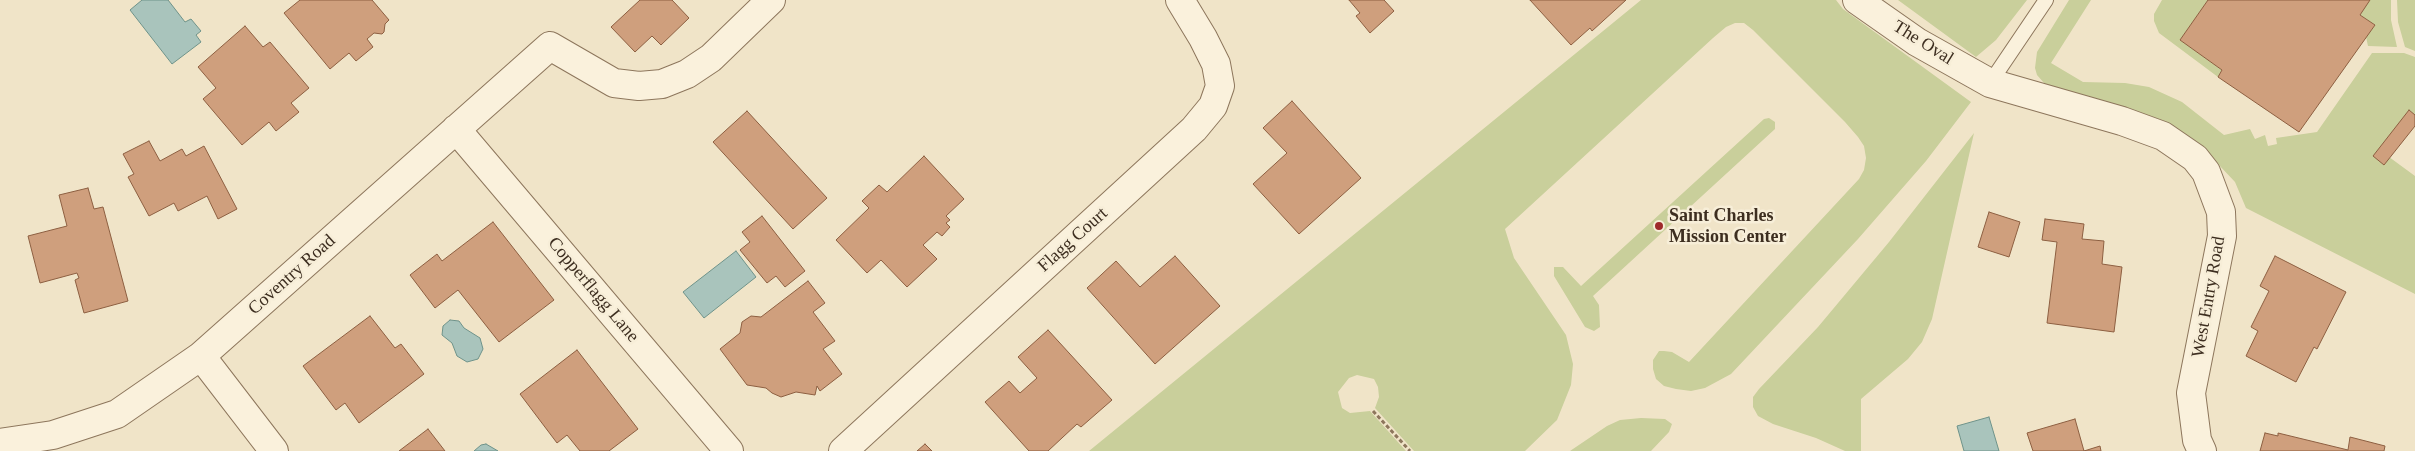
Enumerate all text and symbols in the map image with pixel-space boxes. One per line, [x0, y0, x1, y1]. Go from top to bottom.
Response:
street label: The Oval [1889, 16, 1957, 70]
street label: Flagg Court [1034, 203, 1112, 277]
place label: Saint Charles Mission Center [1669, 205, 1786, 248]
marker: Saint Charles Mission Center [1653, 220, 1665, 232]
street label: Coventry Road [244, 230, 340, 320]
street label: Copperflagg Lane [543, 233, 643, 347]
street label: West Entry Road [2188, 235, 2230, 359]

